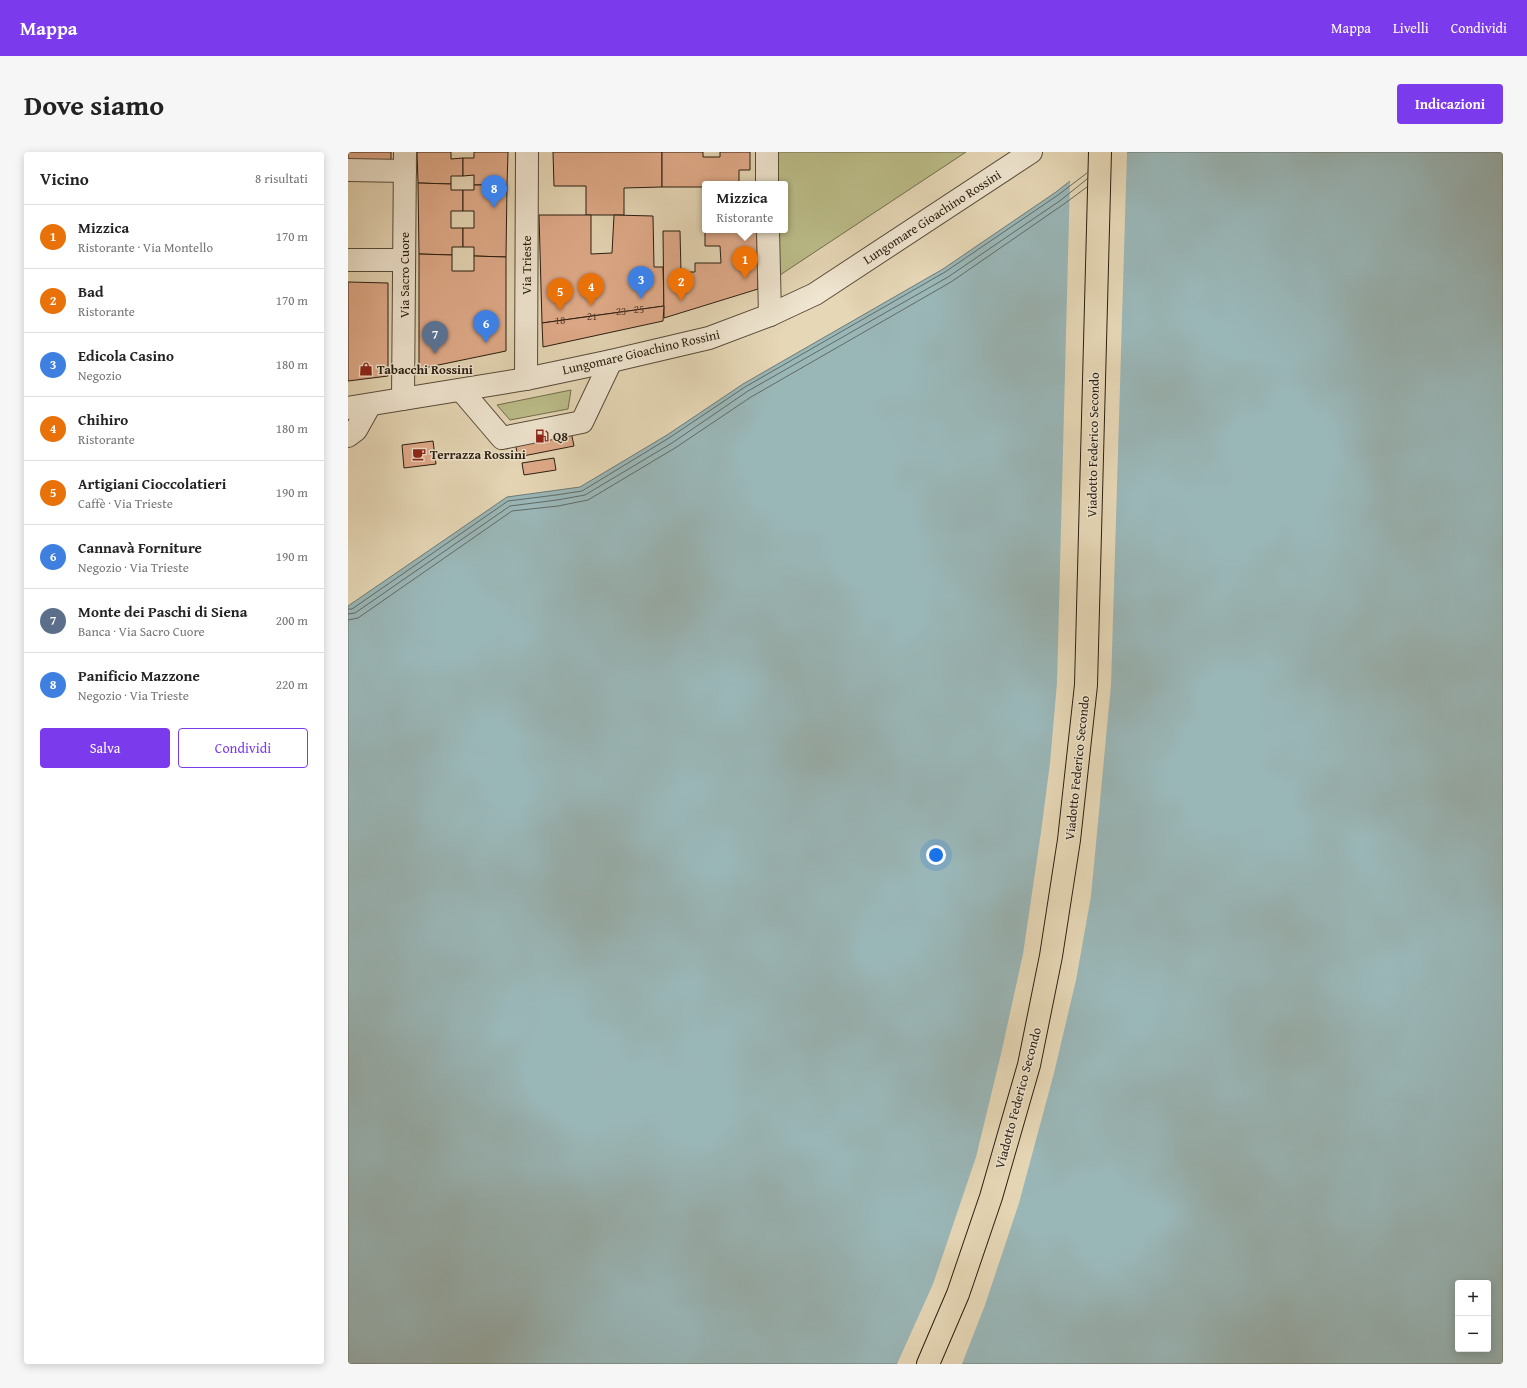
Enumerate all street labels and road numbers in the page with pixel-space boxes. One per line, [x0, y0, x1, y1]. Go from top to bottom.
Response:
street label: Lungomare Gioachino Rossini [859, 165, 1005, 269]
street label: Via Sacro Cuore [395, 232, 414, 318]
street label: Via Trieste [517, 235, 536, 295]
street label: Lungomare Gioachino Rossini [560, 325, 722, 379]
street label: Viadotto Federico Secondo [1082, 372, 1104, 518]
street label: Viadotto Federico Secondo [1060, 694, 1094, 841]
street label: Viadotto Federico Secondo [990, 1025, 1046, 1171]

